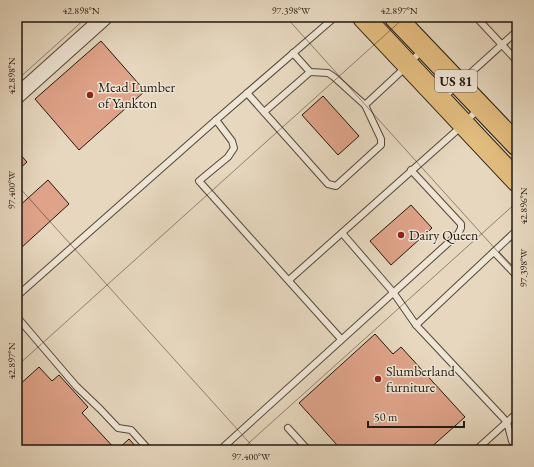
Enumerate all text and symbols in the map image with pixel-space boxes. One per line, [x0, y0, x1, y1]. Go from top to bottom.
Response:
text: 42.898°N [62, 4, 100, 17]
text: 97.398°W [272, 4, 311, 17]
text: 42.897°N [380, 4, 418, 17]
text: 42.898°N [5, 57, 18, 95]
road number: US 81 [435, 70, 477, 92]
place label: Mead Lumber of Yankton [98, 78, 175, 112]
marker: Mead Lumber of Yankton [85, 90, 95, 100]
text: 97.400°W [5, 170, 18, 209]
text: 42.896°N [517, 187, 530, 225]
place label: Dairy Queen [409, 226, 479, 244]
marker: Dairy Queen [396, 230, 406, 240]
text: 97.398°W [517, 248, 530, 287]
text: 42.897°N [5, 342, 18, 380]
place label: Slumberland furniture [386, 362, 456, 396]
marker: Slumberland furniture [373, 374, 383, 384]
scale bar [368, 403, 464, 429]
text: 50 m [374, 409, 398, 425]
text: 97.400°W [232, 450, 271, 463]

